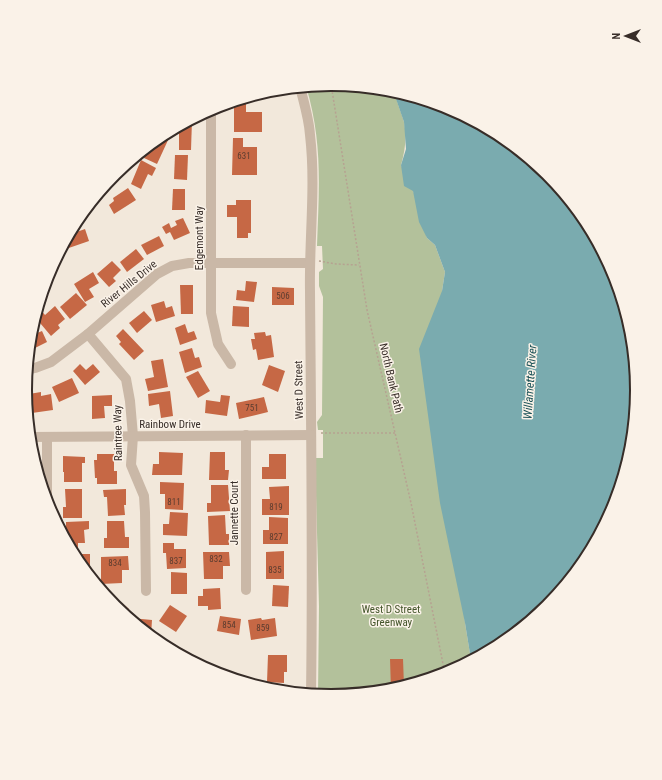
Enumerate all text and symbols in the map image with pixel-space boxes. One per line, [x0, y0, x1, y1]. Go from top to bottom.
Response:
north arrow [606, 16, 646, 56]
text: N [610, 32, 623, 39]
house number: 631 [237, 151, 251, 161]
street label: Edgemont Way [193, 205, 206, 270]
street label: River Hills Drive [99, 258, 159, 310]
house number: 506 [276, 291, 290, 301]
street label: North Bank Path [377, 342, 405, 414]
water label: Willamette River [520, 344, 540, 420]
street label: West D Street [292, 361, 306, 419]
house number: 751 [245, 403, 259, 413]
street label: Raintree Way [111, 404, 125, 461]
street label: Rainbow Drive [139, 418, 201, 431]
street label: Jannette Court [228, 481, 241, 545]
house number: 811 [167, 497, 181, 507]
house number: 819 [269, 502, 283, 512]
house number: 827 [269, 532, 283, 542]
house number: 832 [209, 554, 223, 564]
house number: 837 [169, 556, 183, 566]
house number: 834 [108, 558, 122, 568]
house number: 835 [268, 565, 282, 575]
park label: West D Street Greenway [362, 603, 420, 629]
house number: 854 [222, 620, 236, 630]
house number: 859 [256, 623, 270, 633]

